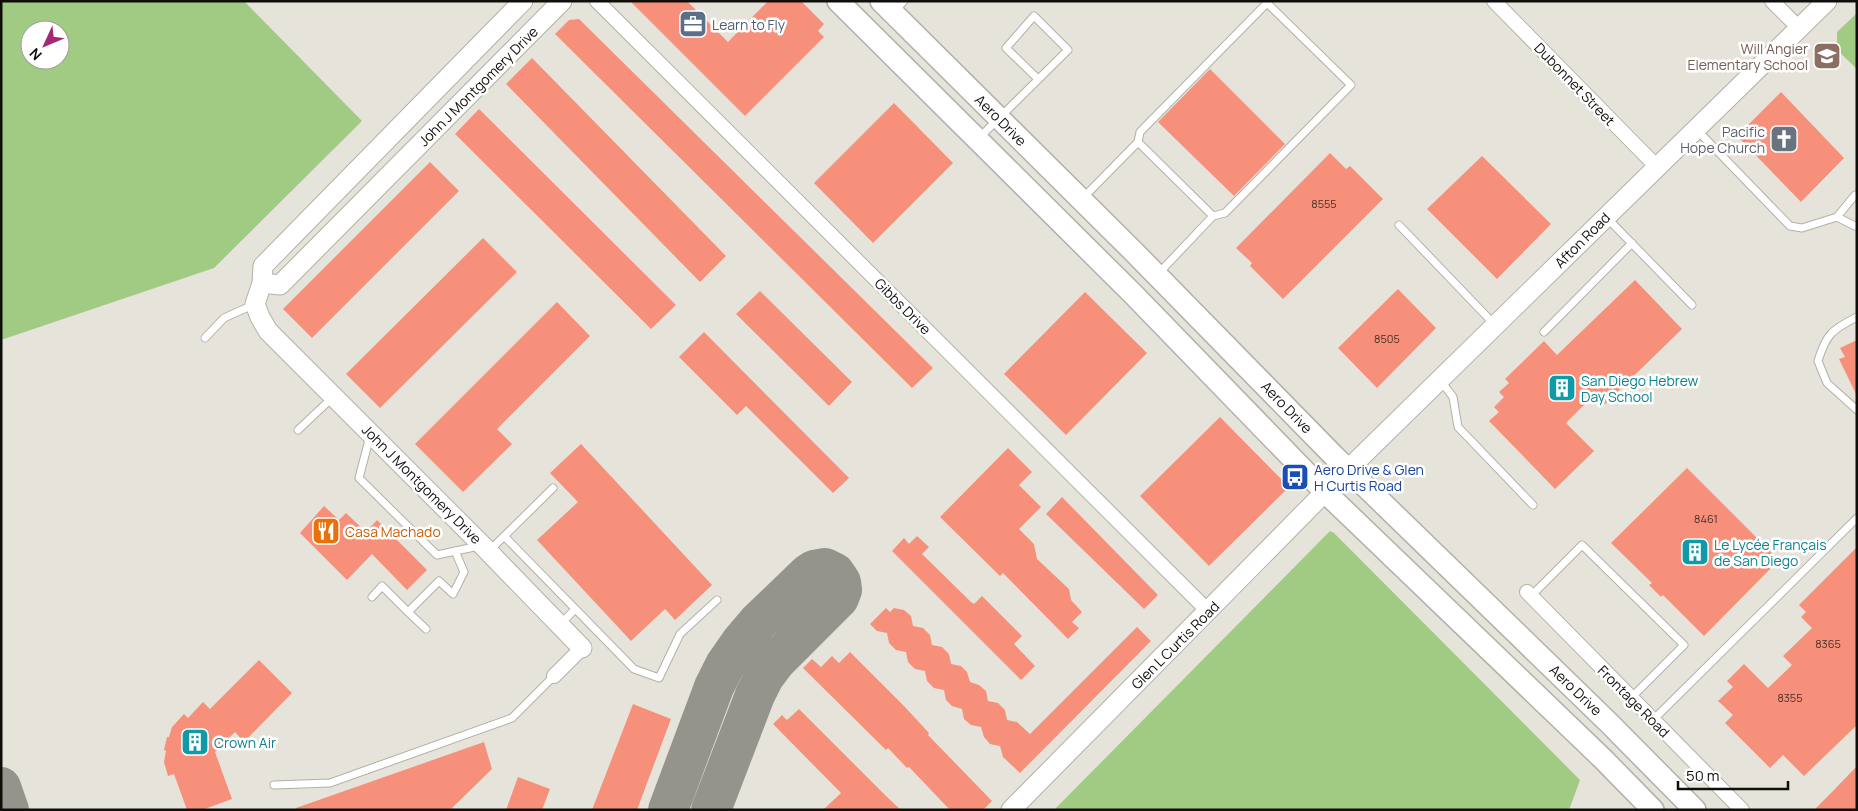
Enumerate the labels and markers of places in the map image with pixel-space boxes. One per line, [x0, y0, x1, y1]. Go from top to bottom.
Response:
office icon: Learn to Fly [678, 9, 708, 39]
place label: Learn to Fly [712, 15, 786, 34]
place label: Will Angier Elementary School [1688, 39, 1808, 74]
school or university icon: Will Angier Elementary School [1812, 41, 1842, 71]
place label: Pacific Hope Church [1680, 122, 1765, 157]
church icon: Pacific Hope Church [1769, 124, 1799, 154]
place label: San Diego Hebrew Day School [1581, 371, 1699, 406]
building icon: San Diego Hebrew Day School [1547, 373, 1577, 403]
place label: Aero Drive & Glen H Curtis Road [1314, 460, 1424, 495]
bus stop icon: Aero Drive & Glen H Curtis Road [1280, 462, 1310, 492]
restaurant icon: Casa Machado [311, 516, 341, 546]
place label: Casa Machado [345, 522, 441, 541]
place label: Le Lycée Français de San Diego [1714, 535, 1827, 570]
building icon: Le Lycée Français de San Diego [1680, 537, 1710, 567]
building icon: Crown Air [180, 727, 210, 757]
place label: Crown Air [214, 733, 276, 752]

